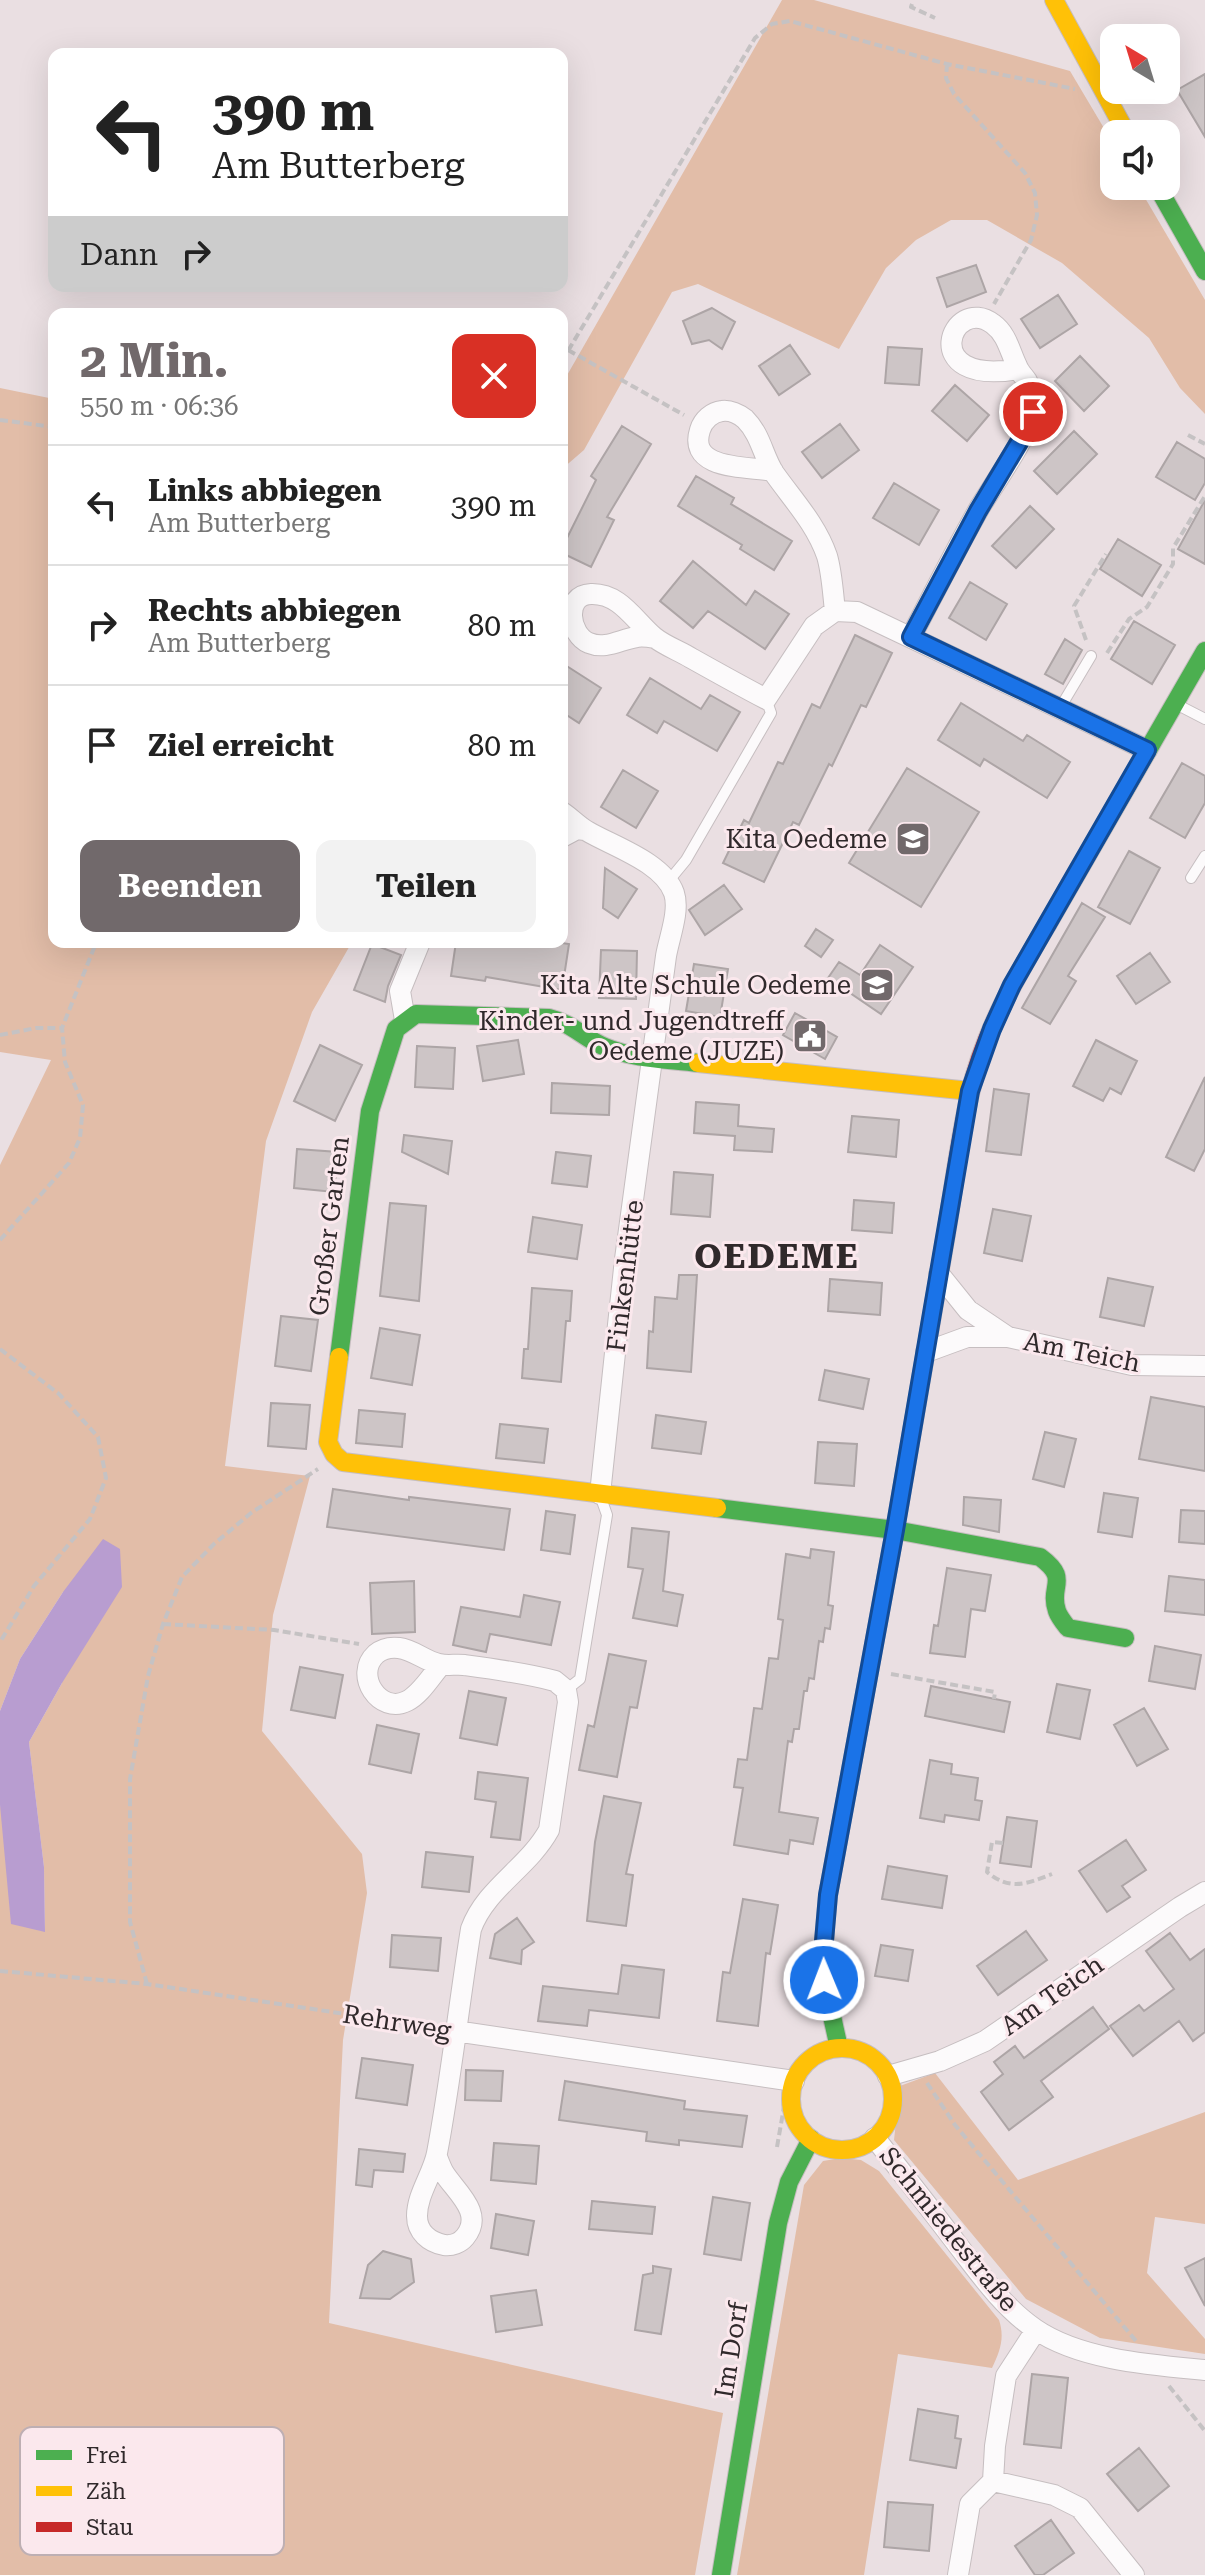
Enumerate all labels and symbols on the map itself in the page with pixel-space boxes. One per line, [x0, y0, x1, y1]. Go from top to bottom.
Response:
north arrow [1100, 24, 1180, 104]
pin [999, 378, 1067, 446]
school or university icon: Kita Oedeme [894, 820, 932, 858]
place label: Kita Oedeme [725, 824, 887, 854]
school or university icon: Kita Alte Schule Oedeme [858, 966, 896, 1004]
place label: Kita Alte Schule Oedeme [540, 970, 851, 1000]
place label: Kinder- und Jugendtreff Oedeme (JUZE) [478, 1006, 785, 1066]
public building icon: Kinder- und Jugendtreff Oedeme (JUZE) [791, 1017, 829, 1055]
street label: Großer Garten [303, 1134, 355, 1317]
street label: Finkenhütte [601, 1198, 649, 1354]
district label: OEDEME [694, 1236, 860, 1276]
street label: Am Teich [1021, 1326, 1143, 1378]
position arrow [782, 1938, 866, 2022]
street label: Am Teich [995, 1949, 1109, 2041]
street label: Rehrweg [341, 1999, 454, 2045]
street label: Schmiedestraße [874, 2141, 1024, 2317]
street label: Im Dorf [709, 2299, 754, 2400]
legend [20, 2427, 284, 2555]
text: Frei [86, 2443, 127, 2468]
text: Zäh [86, 2479, 126, 2504]
text: Stau [86, 2515, 134, 2540]

